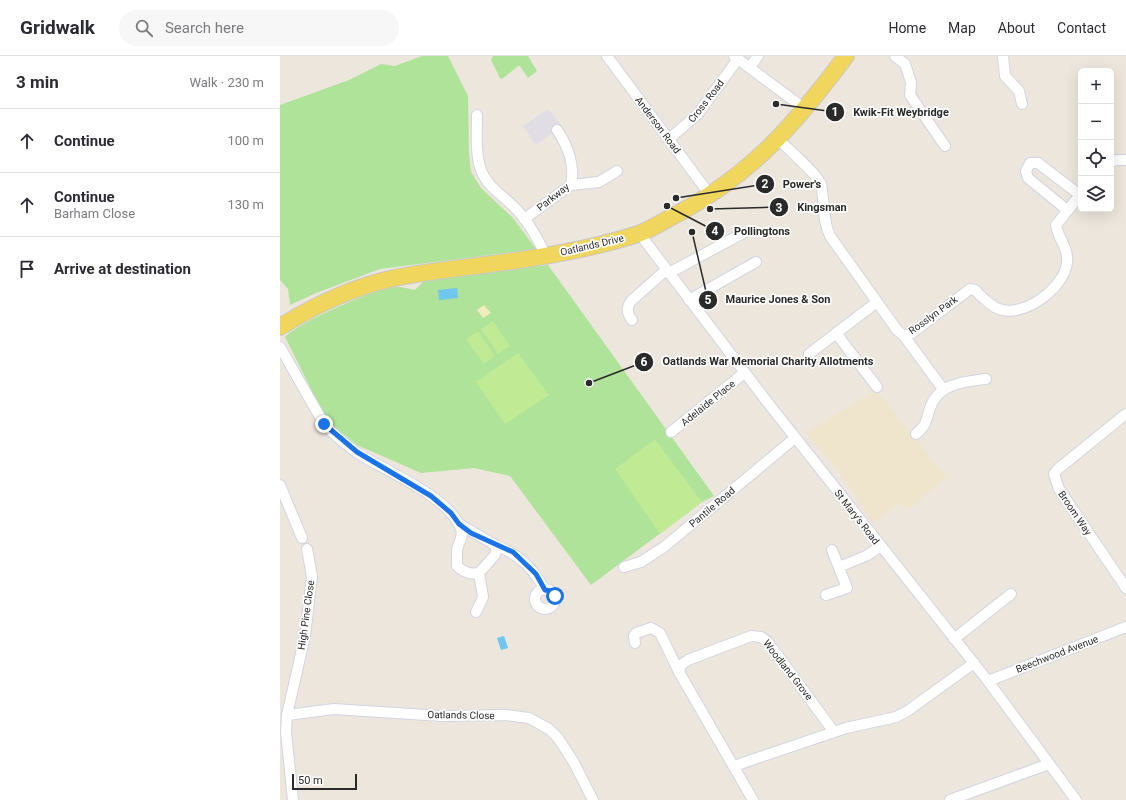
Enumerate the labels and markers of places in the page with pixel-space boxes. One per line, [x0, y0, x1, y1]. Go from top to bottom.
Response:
callout: Kwik-Fit Weybridge [825, 100, 957, 123]
callout: Power's [755, 173, 829, 196]
callout: Kingsman [769, 196, 855, 219]
callout: Pollingtons [705, 220, 798, 243]
callout: Maurice Jones & Son [698, 288, 839, 311]
callout: Oatlands War Memorial Charity Allotments [634, 350, 881, 373]

